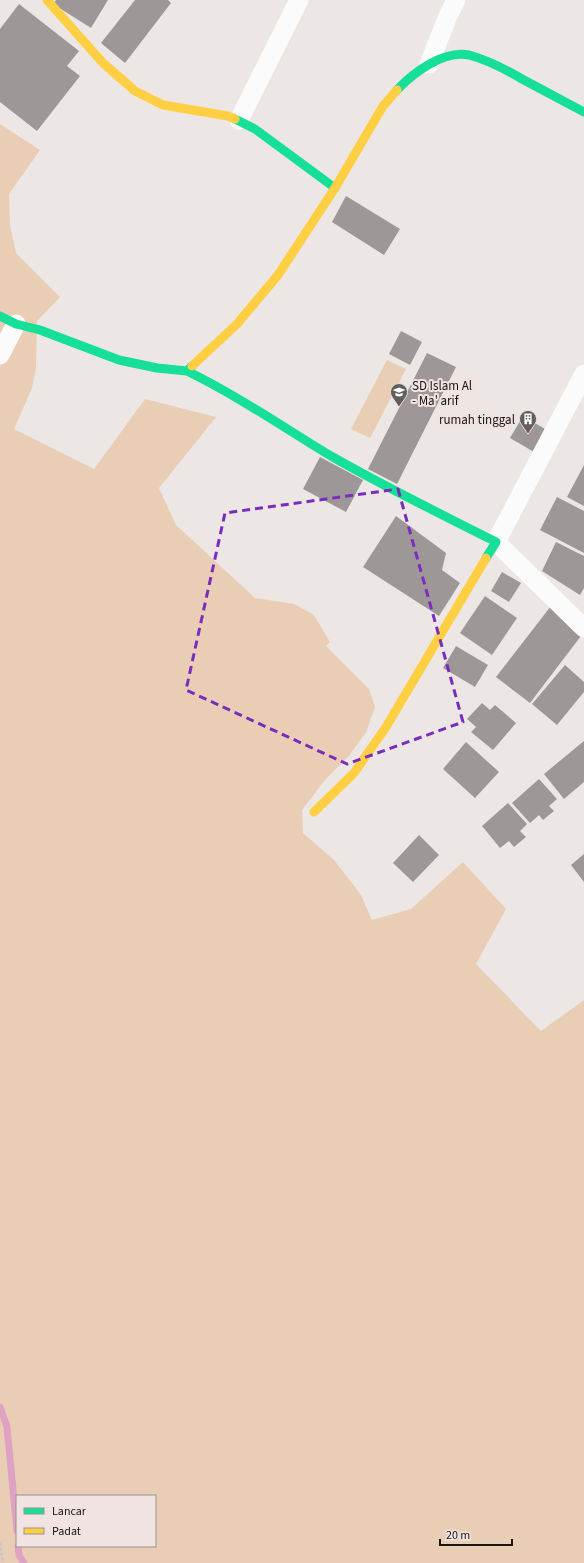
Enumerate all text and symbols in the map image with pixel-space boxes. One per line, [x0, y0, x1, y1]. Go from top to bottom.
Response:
place label: SD Islam Al - Ma' arif [412, 377, 472, 410]
school or university icon: SD Islam Al - Ma' arif [389, 382, 409, 407]
building icon: rumah tinggal [518, 409, 538, 434]
place label: rumah tinggal [439, 411, 515, 429]
legend [16, 1495, 156, 1547]
text: Lancar [52, 1503, 87, 1520]
scale bar [440, 1521, 512, 1547]
text: Padat [52, 1523, 81, 1540]
text: 20 m [446, 1527, 470, 1544]

